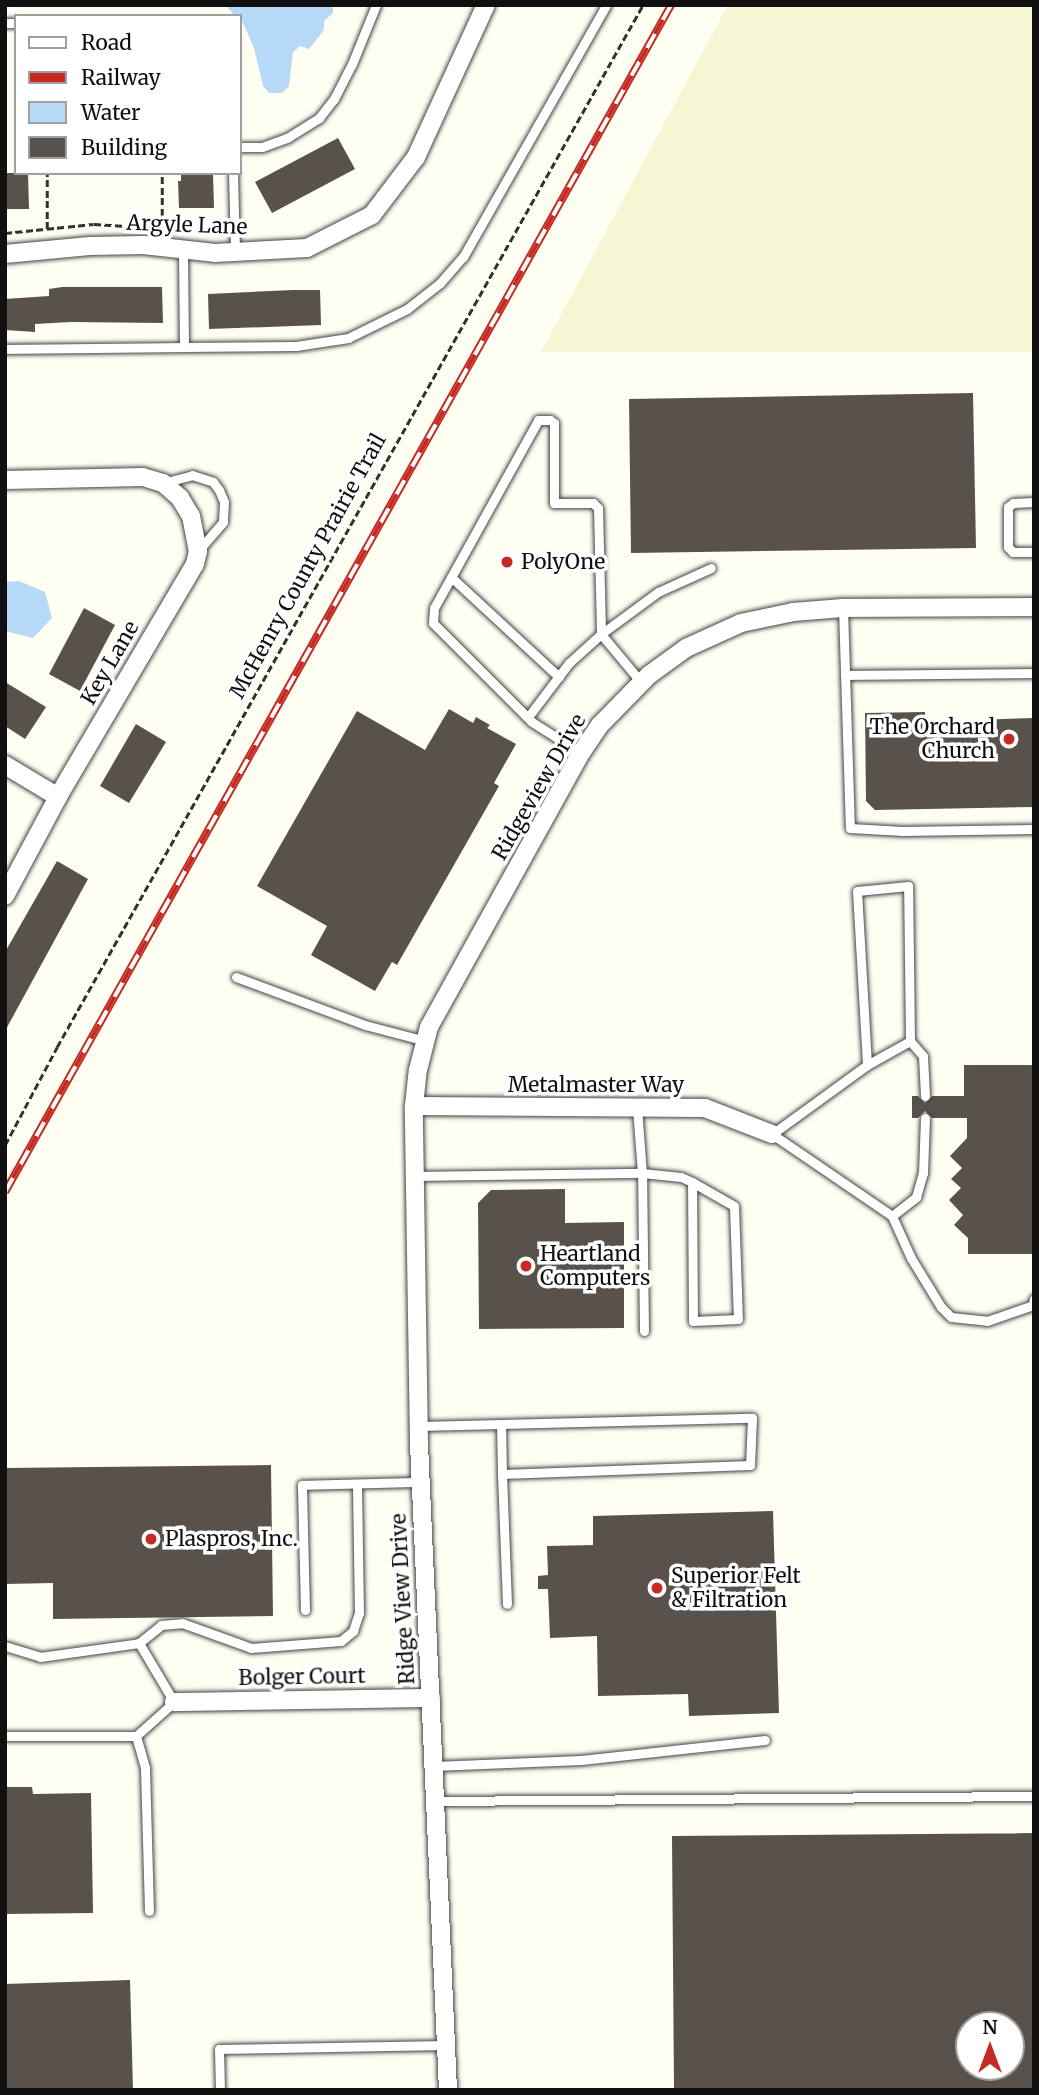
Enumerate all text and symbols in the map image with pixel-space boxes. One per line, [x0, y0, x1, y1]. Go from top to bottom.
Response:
legend [14, 14, 242, 175]
text: Road [81, 29, 132, 56]
text: Railway [81, 64, 161, 91]
text: Water [81, 99, 140, 126]
text: Building [81, 134, 167, 161]
street label: Argyle Lane [126, 210, 248, 240]
street label: McHenry County Prairie Trail [225, 429, 391, 703]
place label: PolyOne [521, 549, 605, 575]
marker: PolyOne [499, 554, 515, 570]
street label: Key Lane [76, 617, 144, 709]
street label: Ridgeview Drive [487, 709, 591, 865]
place label: The Orchard Church [870, 714, 995, 764]
marker: The Orchard Church [1001, 731, 1017, 747]
street label: Metalmaster Way [508, 1072, 684, 1098]
place label: Heartland Computers [540, 1241, 650, 1291]
marker: Heartland Computers [518, 1258, 534, 1274]
street label: Ridge View Drive [386, 1513, 420, 1685]
place label: Plaspros, Inc. [165, 1526, 298, 1552]
marker: Plaspros, Inc. [143, 1531, 159, 1547]
place label: Superior Felt & Filtration [671, 1563, 801, 1613]
marker: Superior Felt & Filtration [649, 1580, 665, 1596]
street label: Bolger Court [238, 1663, 366, 1691]
north arrow [955, 2011, 1025, 2081]
text: N [982, 2015, 998, 2039]

